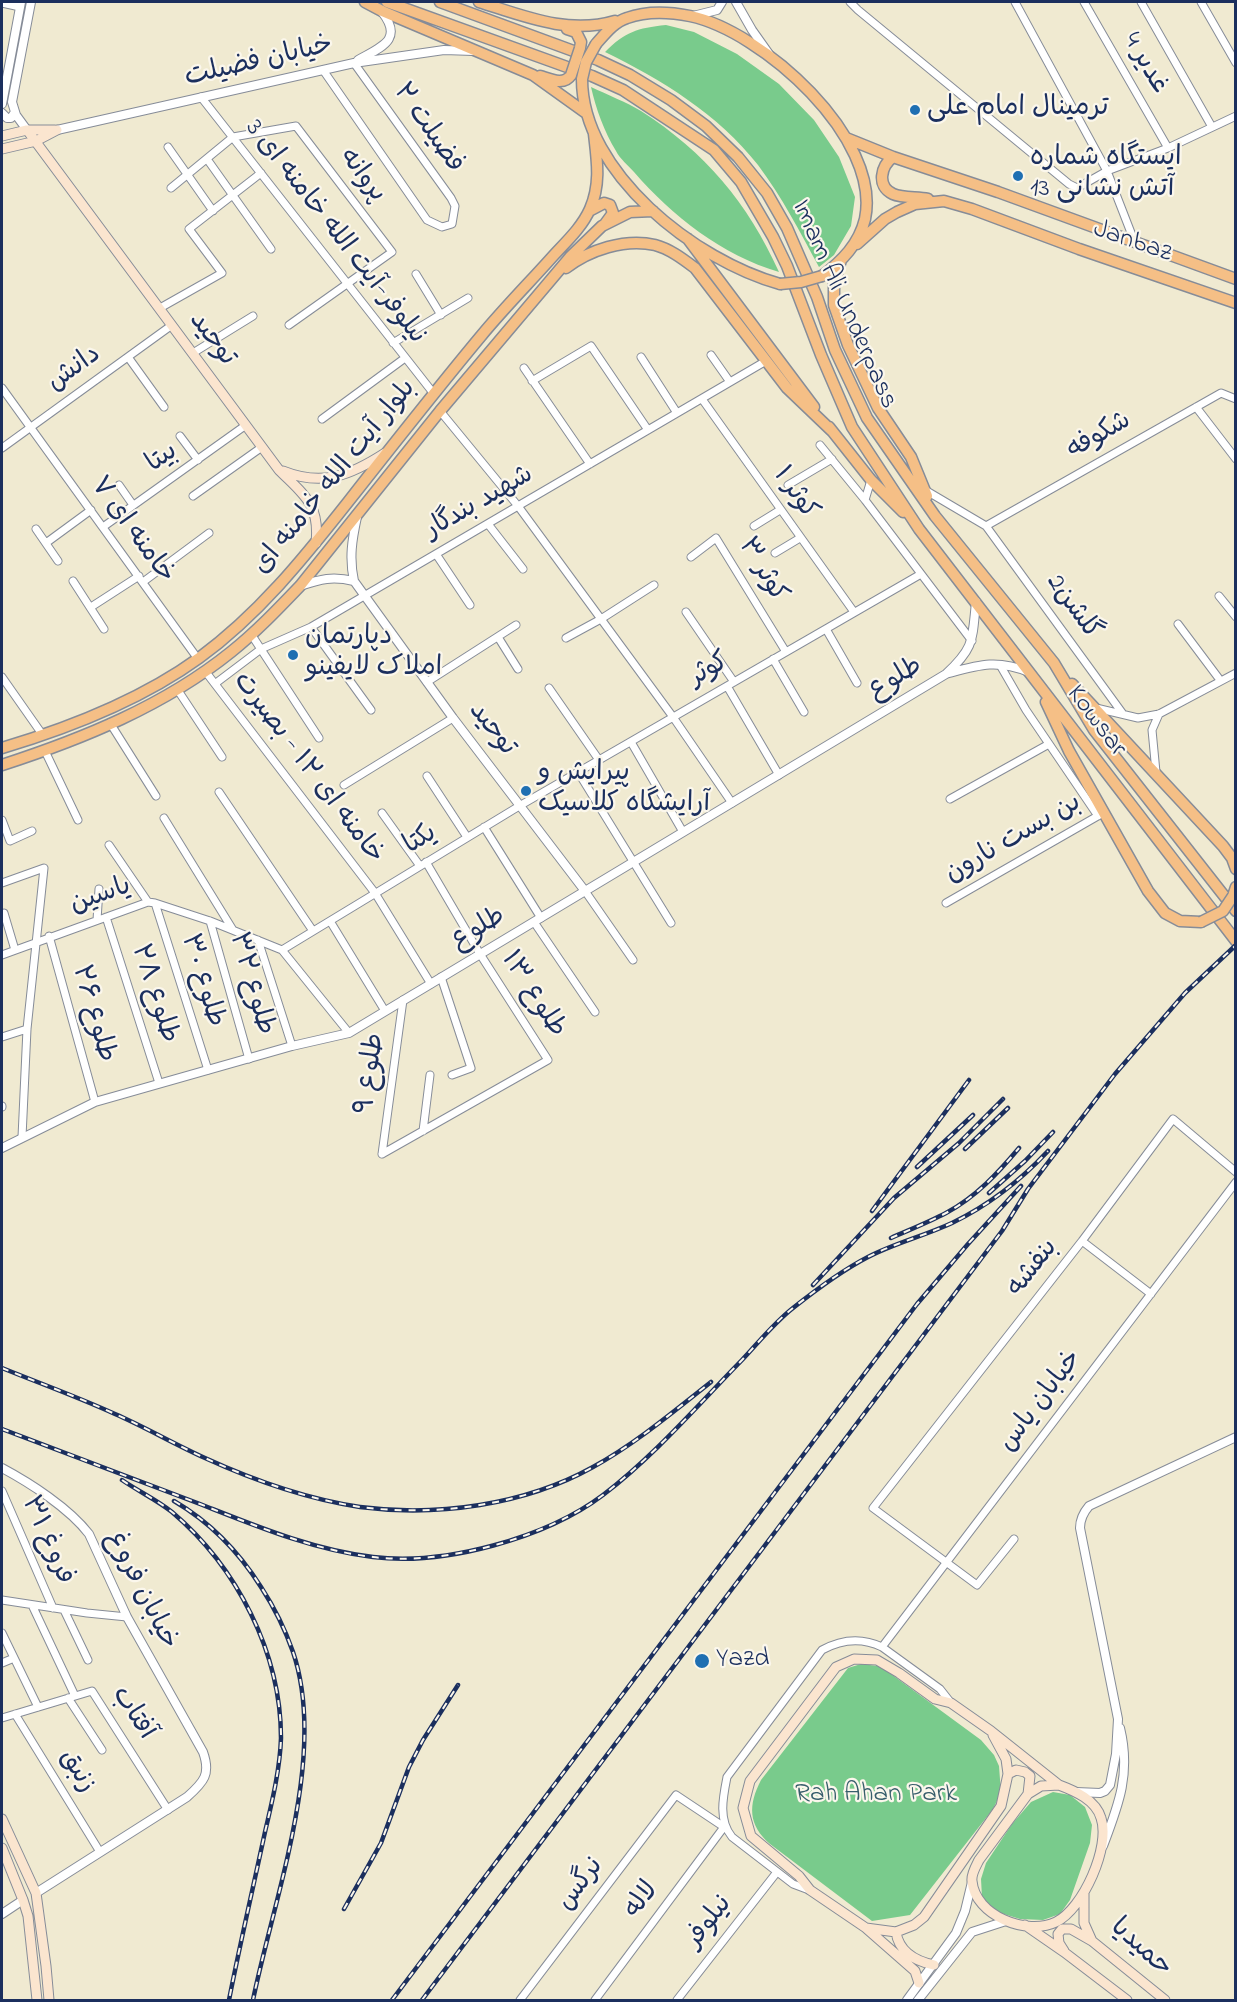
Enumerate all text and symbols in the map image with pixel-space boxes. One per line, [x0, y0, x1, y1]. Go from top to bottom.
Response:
street label: غدیر 4 [1114, 28, 1174, 100]
street label: خیابان فضیلت [182, 30, 336, 96]
street label: فضیلت ۲ [384, 78, 470, 180]
place label: ترمینال امام علی [927, 94, 1109, 126]
marker: ترمینال امام علی [908, 103, 922, 117]
street label: نیلوفر-آیت الله خامنه ای 3 [236, 114, 432, 352]
street label: پروانه [330, 142, 392, 210]
place label: ایستگاه شماره 13 آتش نشانی [1030, 144, 1182, 207]
marker: ایستگاه شماره 13 آتش نشانی [1011, 169, 1025, 183]
street label: Imam Ali Underpass [782, 196, 904, 414]
street label: Janbaz [1088, 214, 1176, 272]
street label: توحید [180, 306, 242, 374]
street label: دانش [42, 340, 108, 400]
street label: بلوار آیت الله خامنه ای [247, 374, 425, 582]
street label: شکوفه [1062, 406, 1138, 468]
street label: بیتا [141, 437, 185, 481]
street label: شهید بندگار [420, 460, 540, 548]
street label: کوثر ۱ [764, 461, 824, 527]
street label: خامنه ای ۷ [81, 471, 181, 591]
street label: کوثر ۳ [729, 533, 793, 609]
street label: گلشن2 [1037, 569, 1107, 647]
place label: دپارتمان املاک لایفینو [305, 623, 442, 686]
street label: کوثر [684, 647, 736, 695]
marker: دپارتمان املاک لایفینو [286, 648, 300, 662]
street label: طلوع [863, 651, 929, 709]
street label: خامنه ای ۱۲ - بصیرت [224, 667, 390, 871]
street label: Kowsar [1058, 680, 1132, 764]
street label: توحید [460, 696, 522, 764]
place label: پیرایش و آرایشگاه کلاسیک [538, 759, 710, 822]
marker: پیرایش و آرایشگاه کلاسیک [519, 784, 533, 798]
street label: بن بست نارون [940, 788, 1088, 892]
street label: یکتا [398, 819, 444, 863]
street label: یاسین [66, 872, 136, 922]
street label: طلوع [446, 901, 512, 959]
street label: طلوع ۳۲ [220, 929, 280, 1039]
street label: طلوع ۳۰ [172, 930, 230, 1032]
street label: طلوع ۲۸ [122, 941, 184, 1047]
street label: طلوع ۱۳ [492, 946, 572, 1044]
street label: طلوع ۲۶ [63, 962, 121, 1066]
street label: طلوع ۹ [350, 1031, 394, 1117]
street label: بنفشه [1001, 1234, 1067, 1304]
street label: خیابان یاس [993, 1345, 1091, 1459]
street label: فروغ ۳۱ [12, 1492, 80, 1590]
street label: خیابان فروغ [96, 1526, 184, 1656]
place label: Yazd [716, 1645, 769, 1677]
marker: Yazd [693, 1652, 711, 1670]
street label: آفتاب [103, 1681, 161, 1747]
street label: زنبق [51, 1744, 101, 1800]
park label: Rah Ahan Park [795, 1780, 957, 1812]
street label: نرگس [552, 1852, 612, 1918]
street label: لاله [619, 1876, 667, 1926]
street label: نیلوفر [679, 1890, 741, 1956]
street label: حمیدیا [1102, 1913, 1178, 1985]

